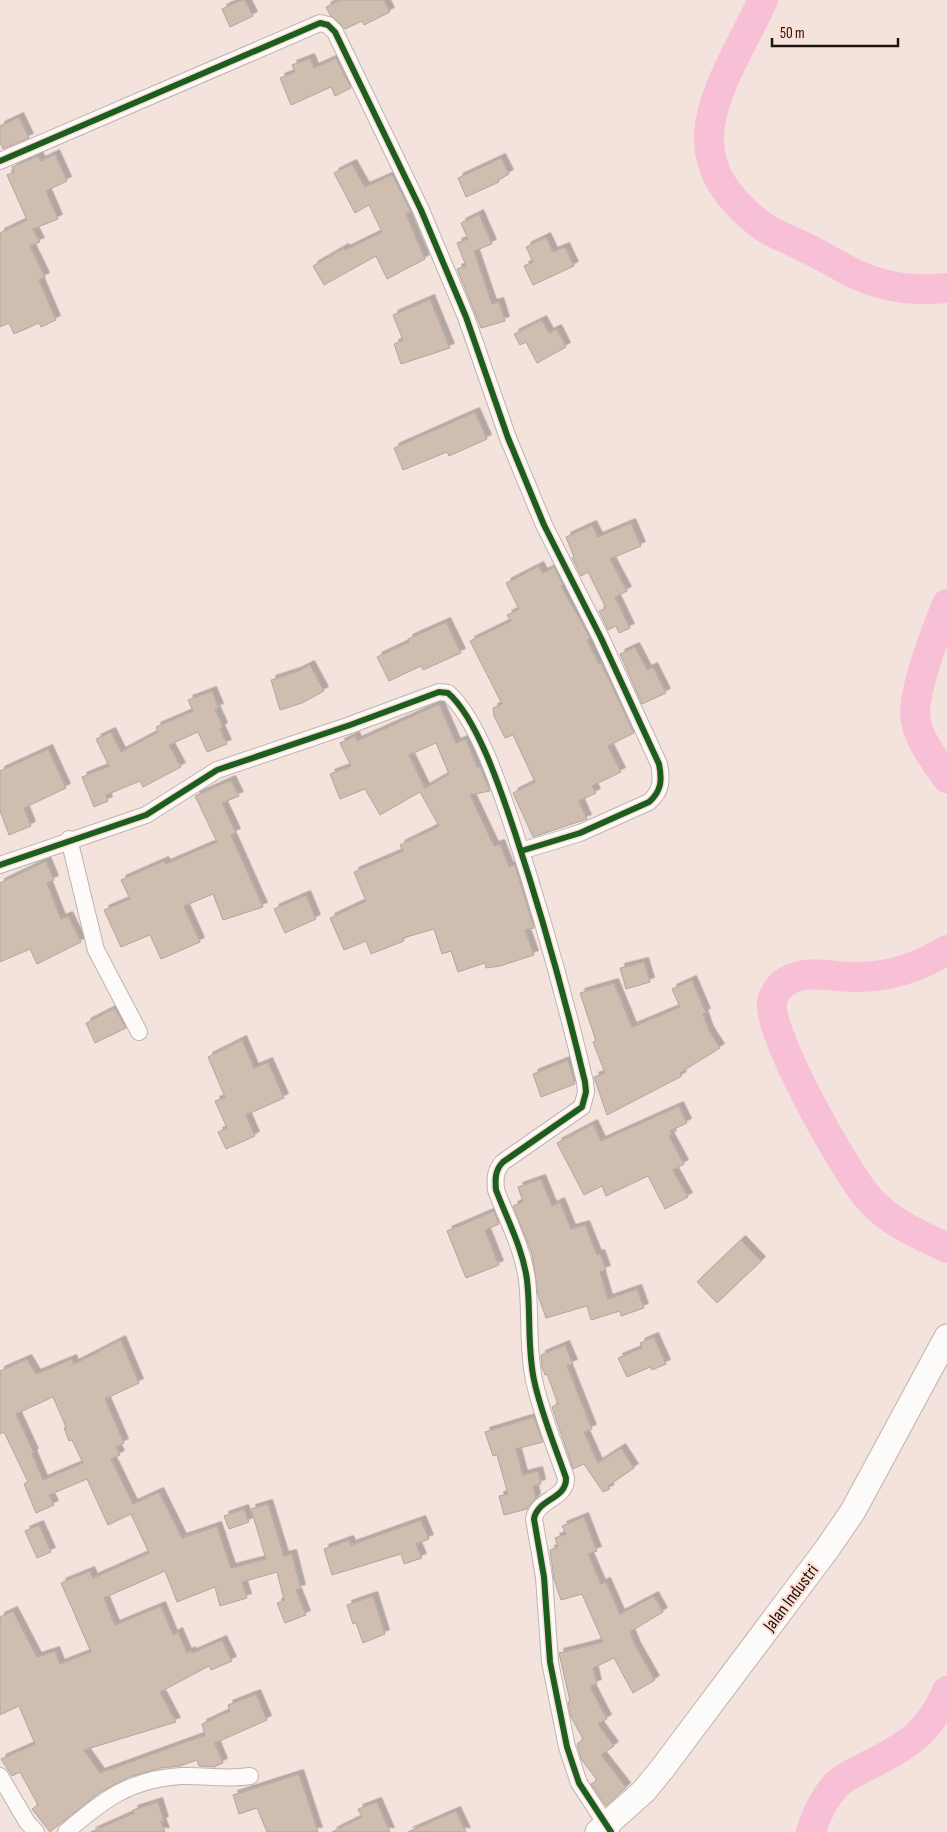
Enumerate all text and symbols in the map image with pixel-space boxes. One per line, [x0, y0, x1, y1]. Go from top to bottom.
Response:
scale bar [772, 15, 898, 47]
text: 50 m [780, 24, 805, 43]
street label: Jalan Industri [758, 1560, 823, 1636]

